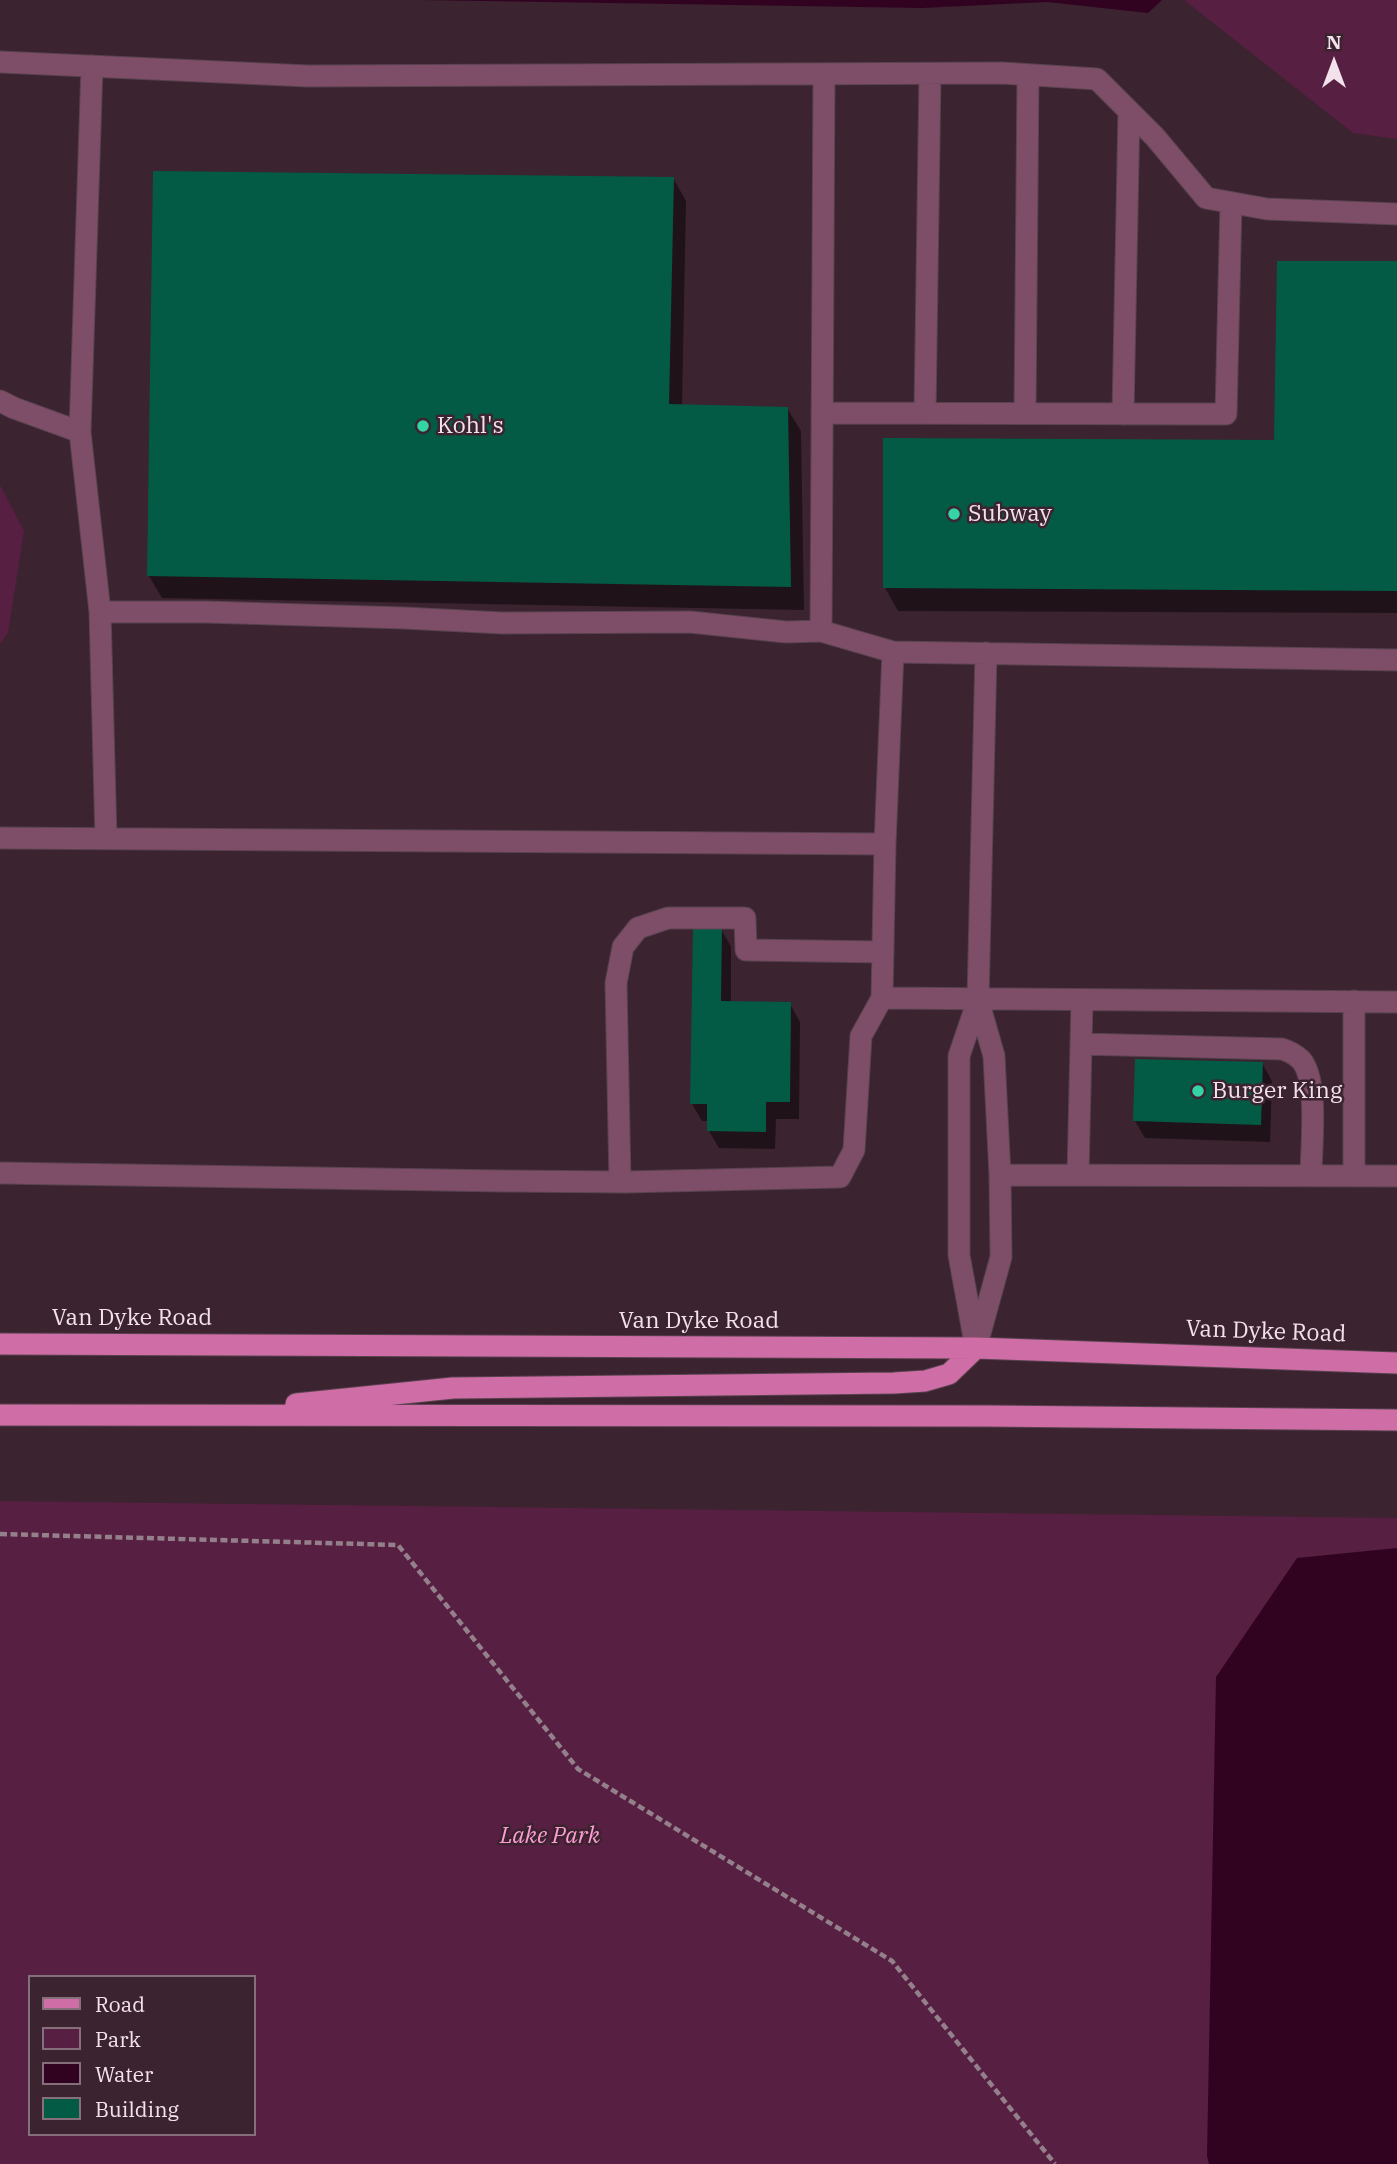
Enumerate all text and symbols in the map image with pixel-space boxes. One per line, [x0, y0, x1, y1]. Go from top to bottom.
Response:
north arrow [1299, 28, 1369, 98]
text: N [1326, 30, 1342, 54]
place label: Kohl's [437, 412, 504, 440]
marker: Kohl's [415, 418, 431, 434]
place label: Subway [968, 500, 1052, 528]
marker: Subway [946, 506, 962, 522]
place label: Burger King [1212, 1077, 1343, 1105]
marker: Burger King [1190, 1083, 1206, 1099]
street label: Van Dyke Road [52, 1304, 212, 1332]
street label: Van Dyke Road [619, 1307, 779, 1335]
street label: Van Dyke Road [1185, 1315, 1347, 1349]
park label: Lake Park [500, 1822, 600, 1850]
legend [28, 1975, 256, 2136]
text: Road [95, 1990, 145, 2018]
text: Park [95, 2025, 141, 2053]
text: Water [95, 2060, 153, 2088]
text: Building [95, 2095, 179, 2123]

